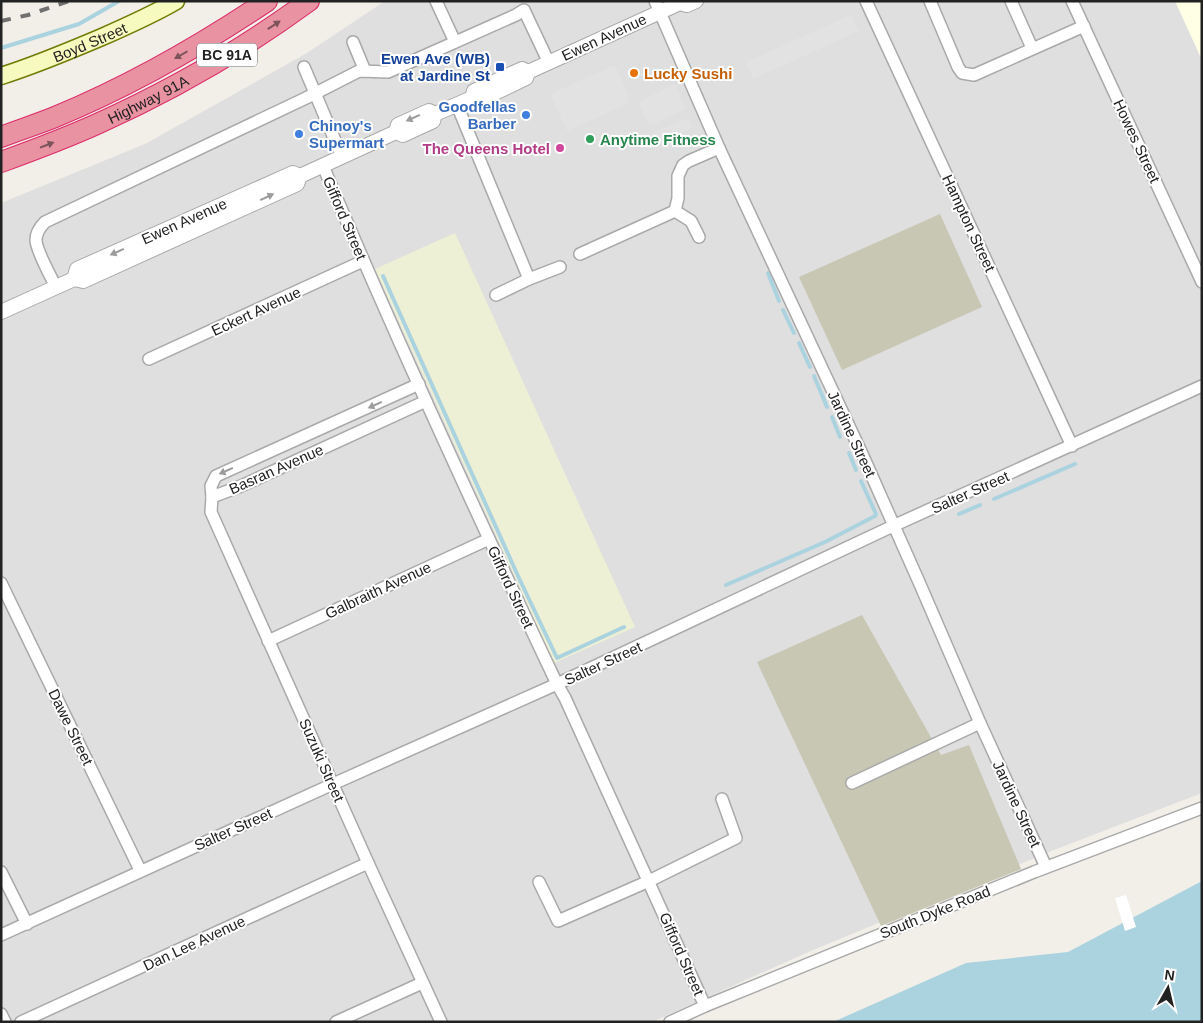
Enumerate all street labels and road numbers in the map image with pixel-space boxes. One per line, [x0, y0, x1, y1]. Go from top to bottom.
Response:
street label: Ewen Avenue [559, 10, 649, 64]
street label: Boyd Street [50, 18, 130, 65]
road number: BC 91A [197, 44, 257, 66]
street label: Highway 91A [105, 71, 191, 127]
street label: Howes Street [1110, 97, 1164, 186]
street label: Hampton Street [939, 172, 999, 275]
street label: Gifford Street [320, 174, 371, 263]
street label: Ewen Avenue [139, 195, 229, 247]
street label: Eckert Avenue [209, 283, 303, 339]
street label: Jardine Street [825, 388, 880, 481]
street label: Basran Avenue [226, 441, 326, 497]
street label: Salter Street [928, 467, 1012, 517]
street label: Gifford Street [485, 543, 538, 632]
street label: Galbraith Avenue [322, 558, 434, 622]
street label: Salter Street [562, 637, 645, 688]
street label: Dawe Street [45, 686, 97, 769]
street label: Suzuki Street [296, 716, 348, 805]
street label: Jardine Street [990, 758, 1045, 851]
street label: Salter Street [191, 804, 275, 854]
street label: South Dyke Road [877, 882, 993, 942]
street label: Gifford Street [656, 910, 708, 999]
street label: Dan Lee Avenue [140, 912, 248, 974]

